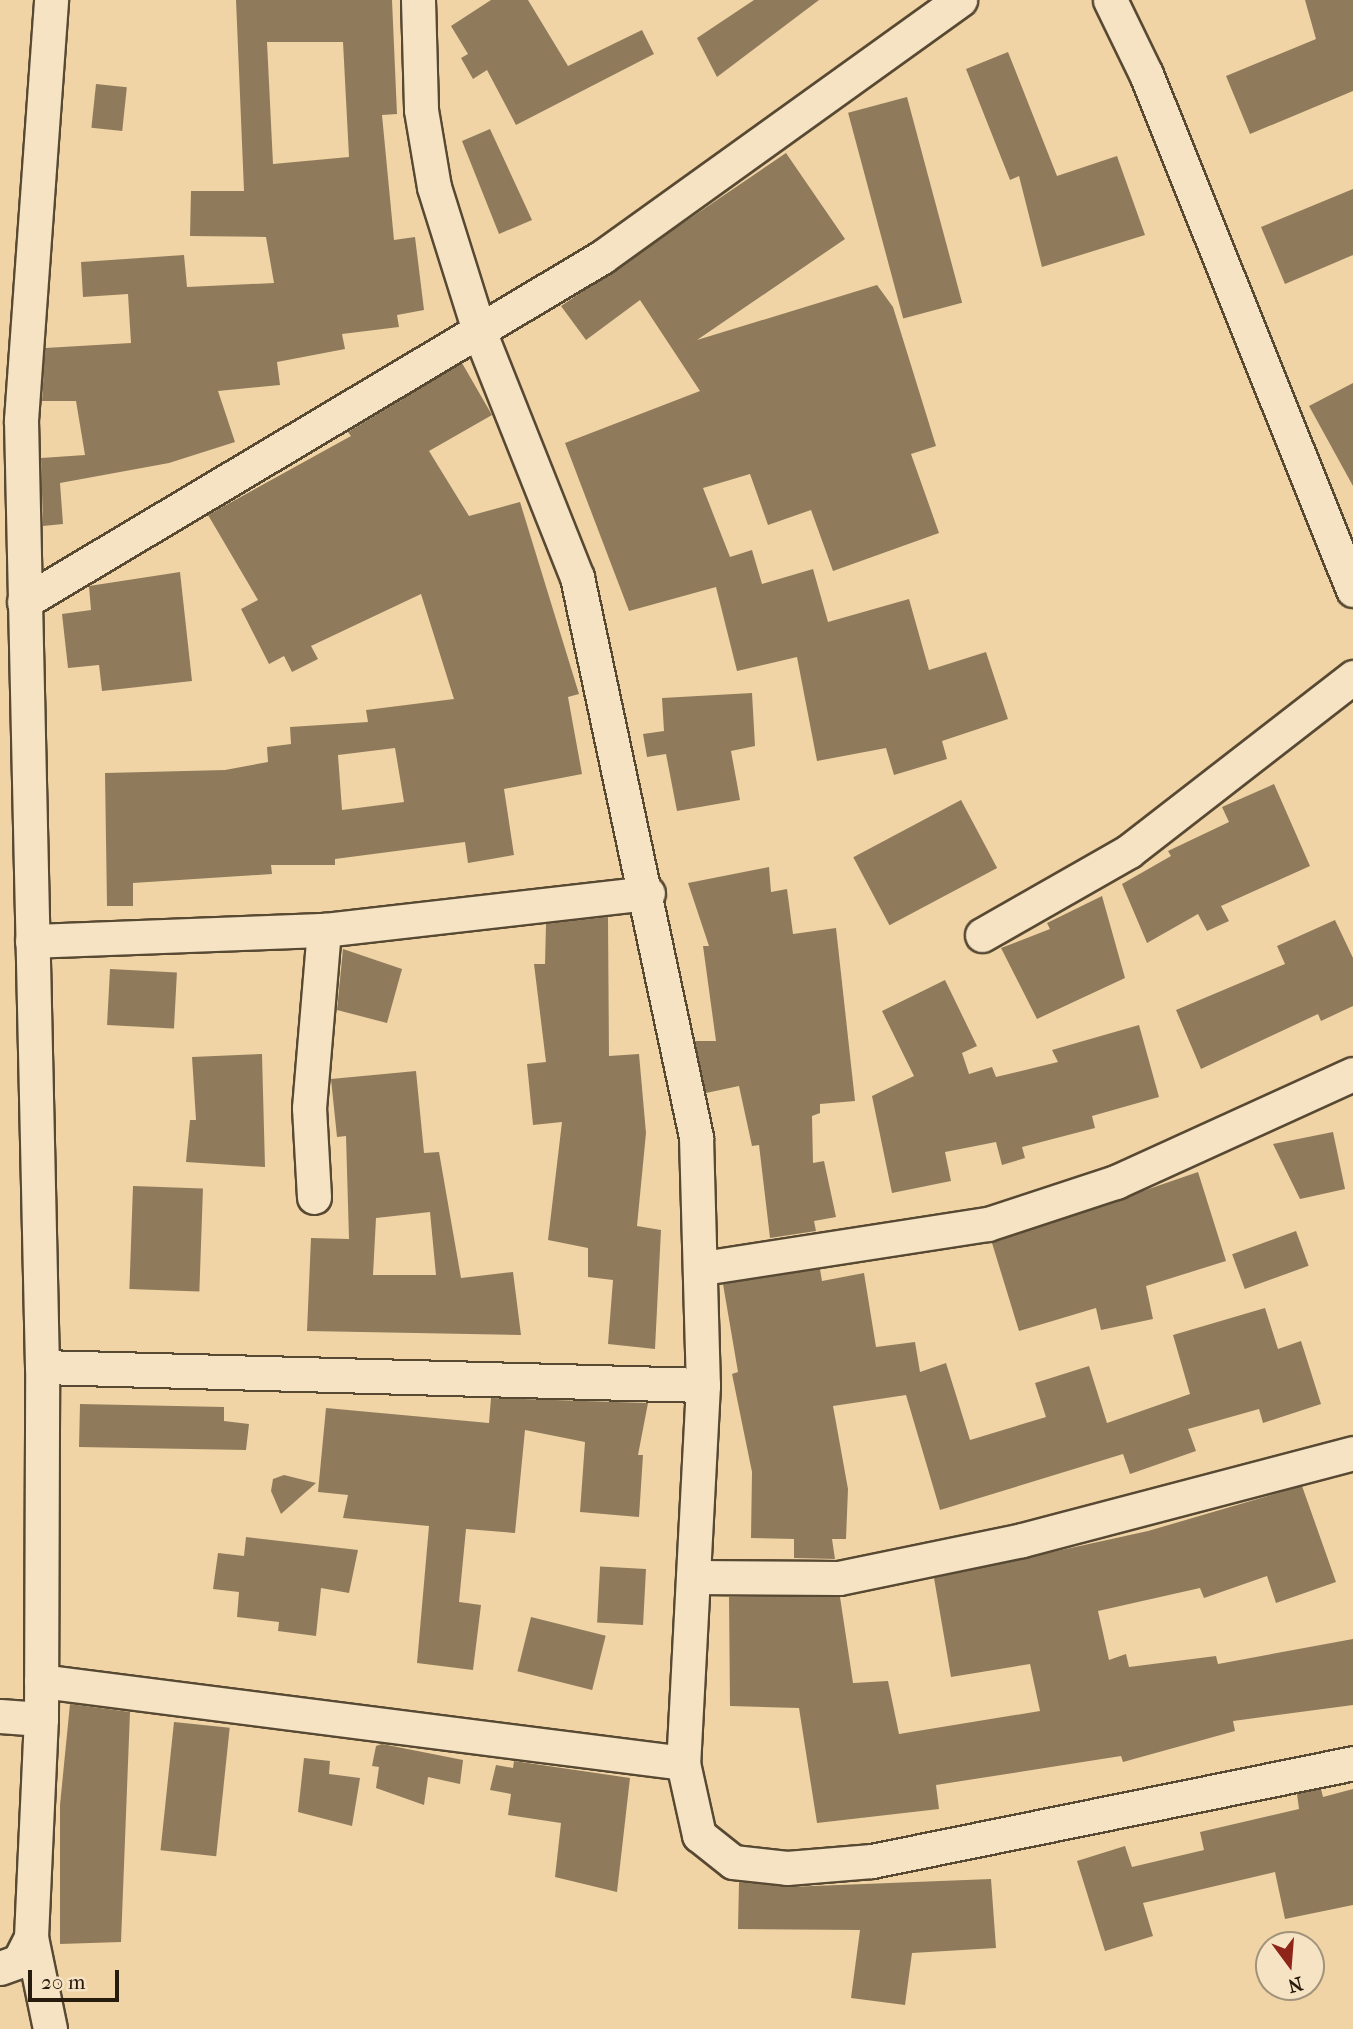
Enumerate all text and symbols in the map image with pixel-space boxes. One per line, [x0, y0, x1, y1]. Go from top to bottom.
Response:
north arrow [1255, 1931, 1325, 2001]
scale bar [32, 1955, 122, 1999]
text: 20 m [41, 1970, 85, 1994]
text: N [1285, 1972, 1305, 1997]

